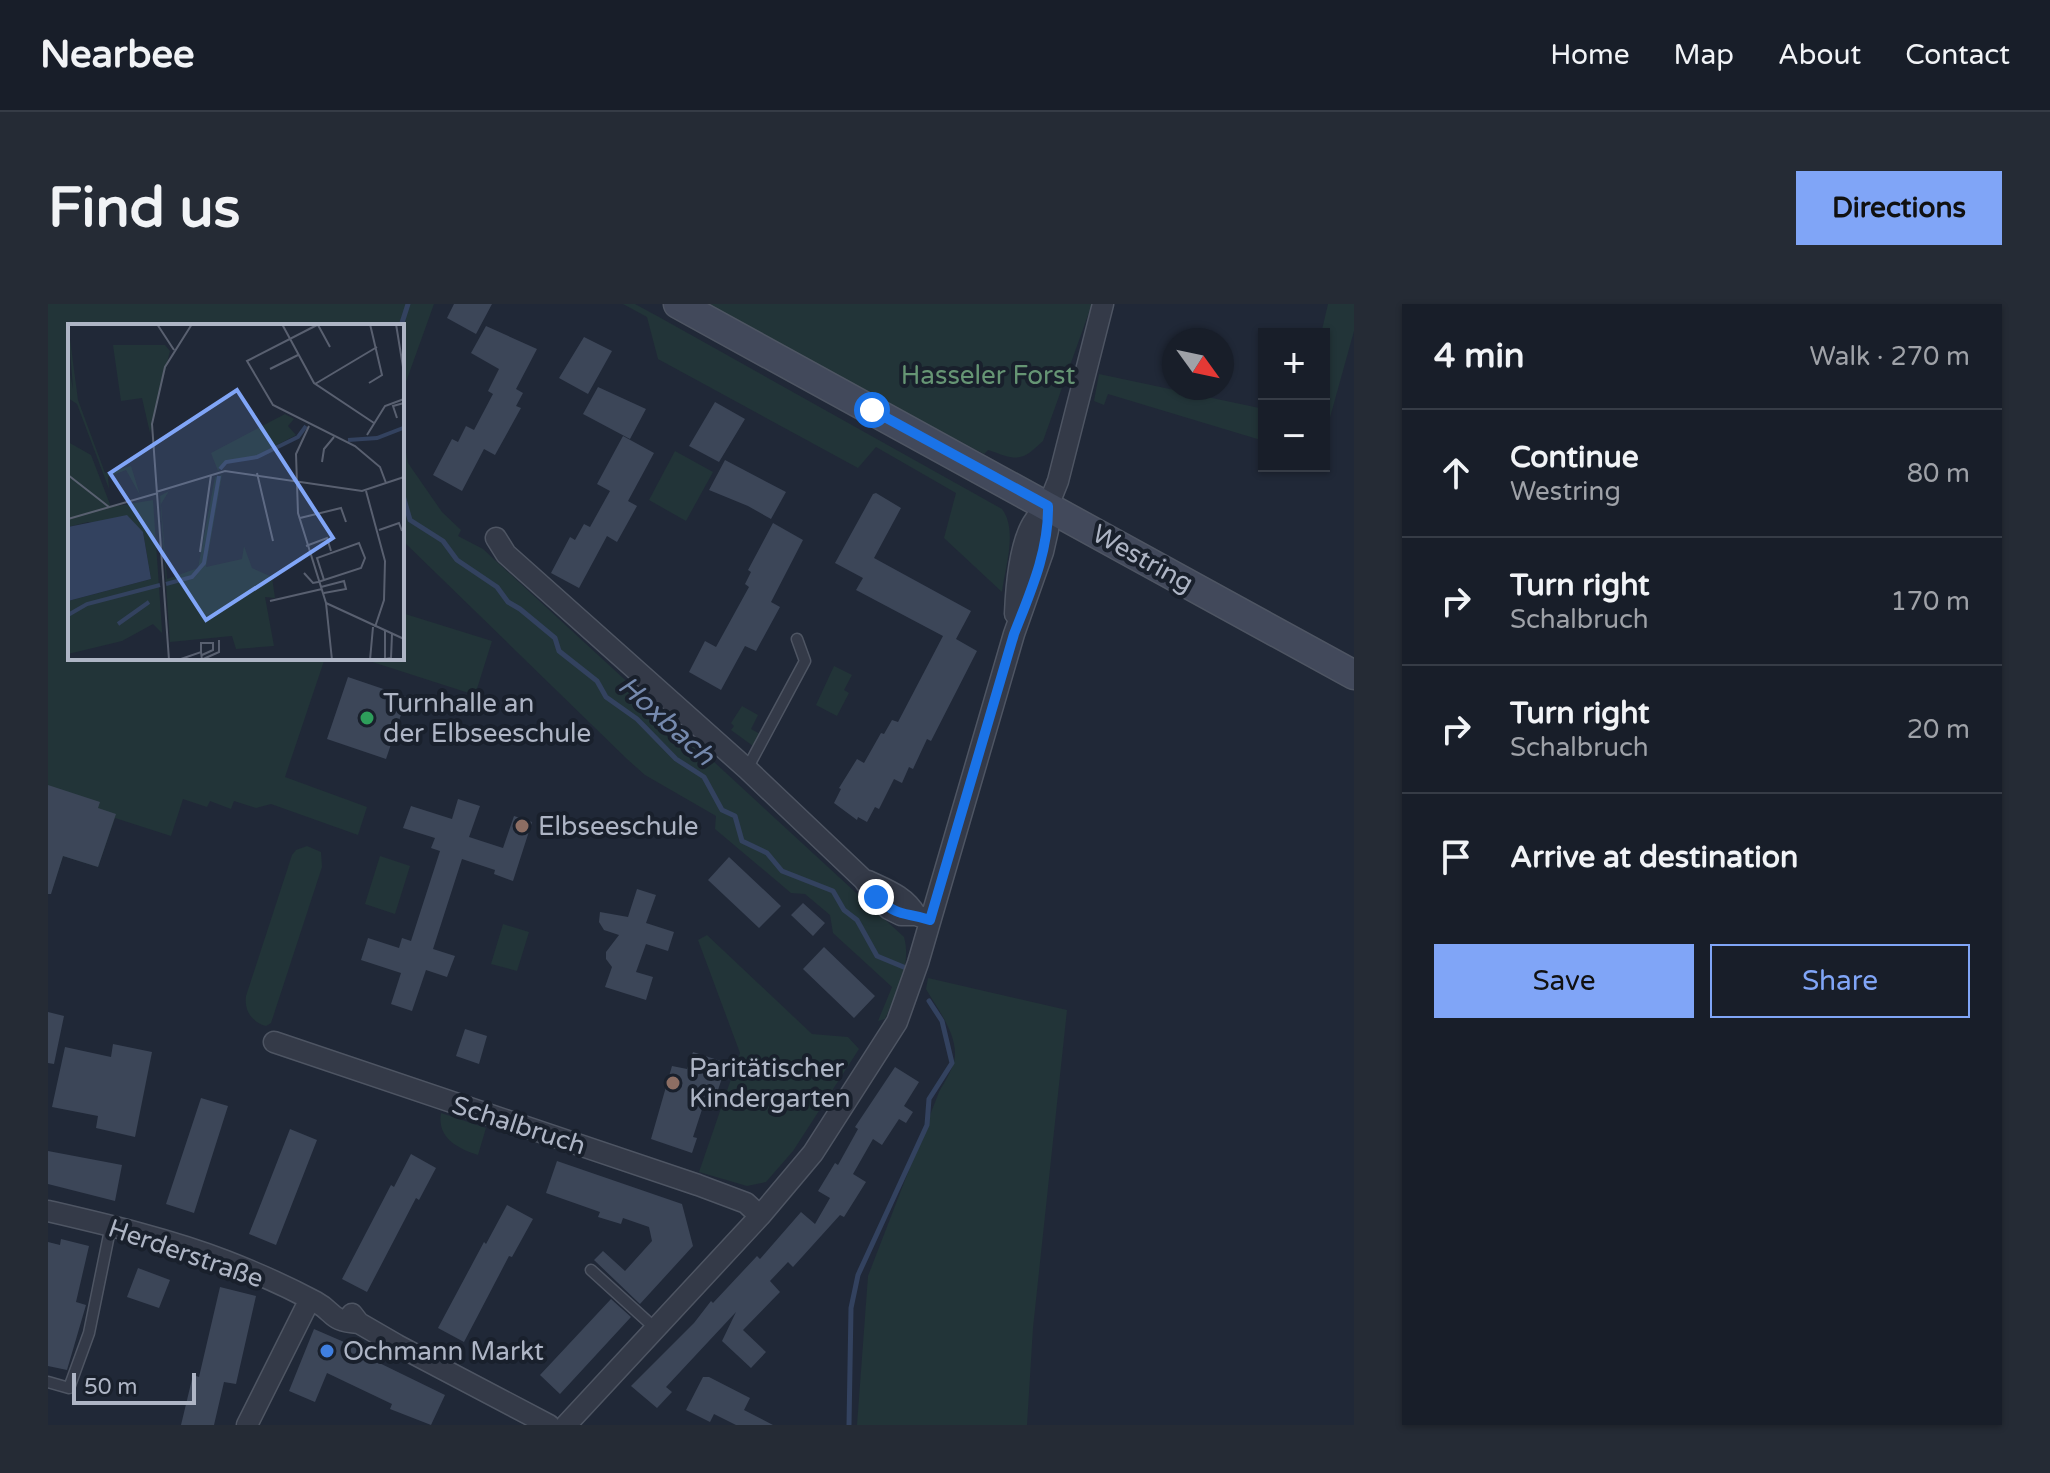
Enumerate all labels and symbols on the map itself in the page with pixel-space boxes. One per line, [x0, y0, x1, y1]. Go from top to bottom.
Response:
inset map [68, 324, 404, 660]
north arrow [1162, 328, 1234, 400]
park label: Hasseler Forst [901, 360, 1075, 391]
route start [854, 392, 890, 428]
street label: Westring [1087, 518, 1199, 599]
water label: Hoxbach [611, 669, 722, 773]
place label: Turnhalle an der Elbseeschule [383, 688, 591, 749]
marker: Turnhalle an der Elbseeschule [358, 709, 376, 727]
place label: Elbseeschule [538, 811, 698, 842]
marker: Elbseeschule [513, 817, 531, 835]
route end [858, 879, 894, 915]
place label: Paritätischer Kindergarten [689, 1053, 851, 1114]
marker: Paritätischer Kindergarten [664, 1074, 682, 1092]
street label: Schalbruch [448, 1089, 590, 1162]
street label: Herderstraße [104, 1212, 267, 1295]
place label: Ochmann Markt [343, 1336, 544, 1367]
marker: Ochmann Markt [318, 1342, 336, 1360]
scale bar [72, 1369, 196, 1405]

